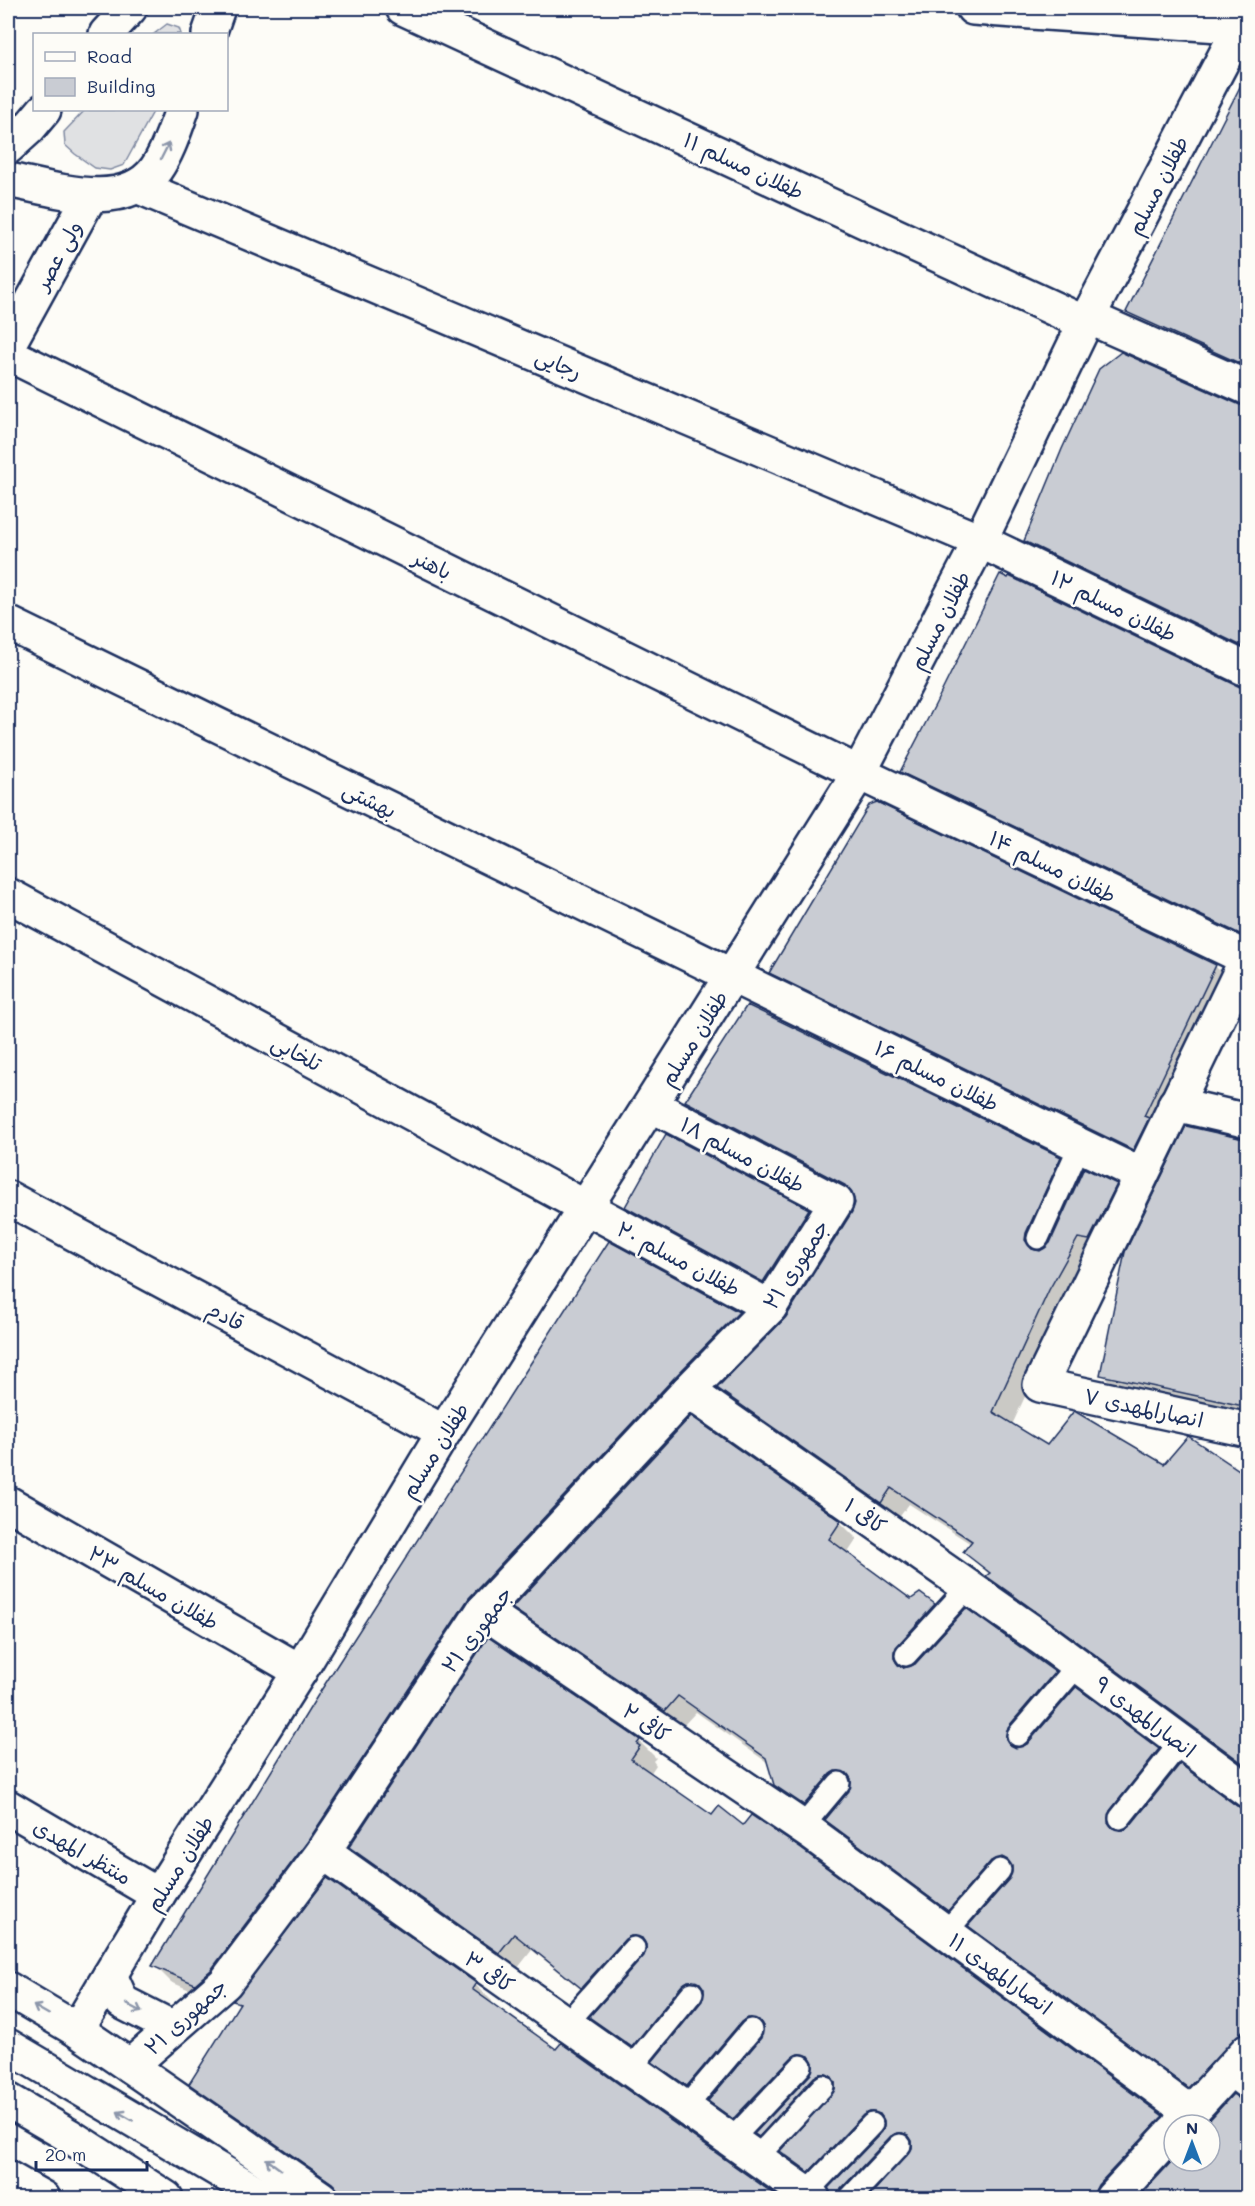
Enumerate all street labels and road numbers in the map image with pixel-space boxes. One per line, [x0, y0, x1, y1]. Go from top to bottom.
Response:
street label: طفلان مسلم ۱۱ [678, 125, 809, 208]
street label: طفلان مسلم [1120, 131, 1197, 241]
street label: ولی عصر [26, 215, 89, 297]
street label: رجایی [531, 341, 586, 387]
street label: باهنر [407, 542, 457, 586]
street label: طفلان مسلم ۱۲ [1045, 563, 1181, 651]
street label: طفلان مسلم [902, 566, 979, 676]
street label: بهشتی [338, 774, 401, 825]
street label: طفلان مسلم ۱۴ [983, 824, 1121, 912]
street label: طفلان مسلم [653, 985, 736, 1093]
street label: تلخابی [266, 1028, 328, 1079]
street label: طفلان مسلم ۱۶ [869, 1033, 1004, 1120]
street label: طفلان مسلم ۱۸ [674, 1110, 810, 1202]
street label: طفلان مسلم ۲۰ [611, 1214, 745, 1305]
street label: جمهوری ۲۱ [756, 1214, 836, 1315]
street label: قادم [201, 1294, 249, 1340]
street label: انصارالمهدی ۷ [1082, 1381, 1206, 1433]
street label: طفلان مسلم [394, 1397, 477, 1505]
street label: کافی ۱ [840, 1491, 892, 1539]
street label: طفلان مسلم ۲۳ [82, 1539, 224, 1639]
street label: جمهوری ۲۱ [435, 1580, 519, 1679]
street label: انصارالمهدی ۹ [1090, 1669, 1202, 1763]
street label: کافی ۲ [618, 1696, 676, 1748]
street label: طفلان مسلم [139, 1810, 222, 1918]
street label: منتظر المهدی [29, 1812, 137, 1890]
street label: انصارالمهدی ۱۱ [944, 1926, 1058, 2020]
street label: کافی ۳ [460, 1944, 520, 1998]
street label: جمهوری ۲۱ [138, 1972, 233, 2062]

